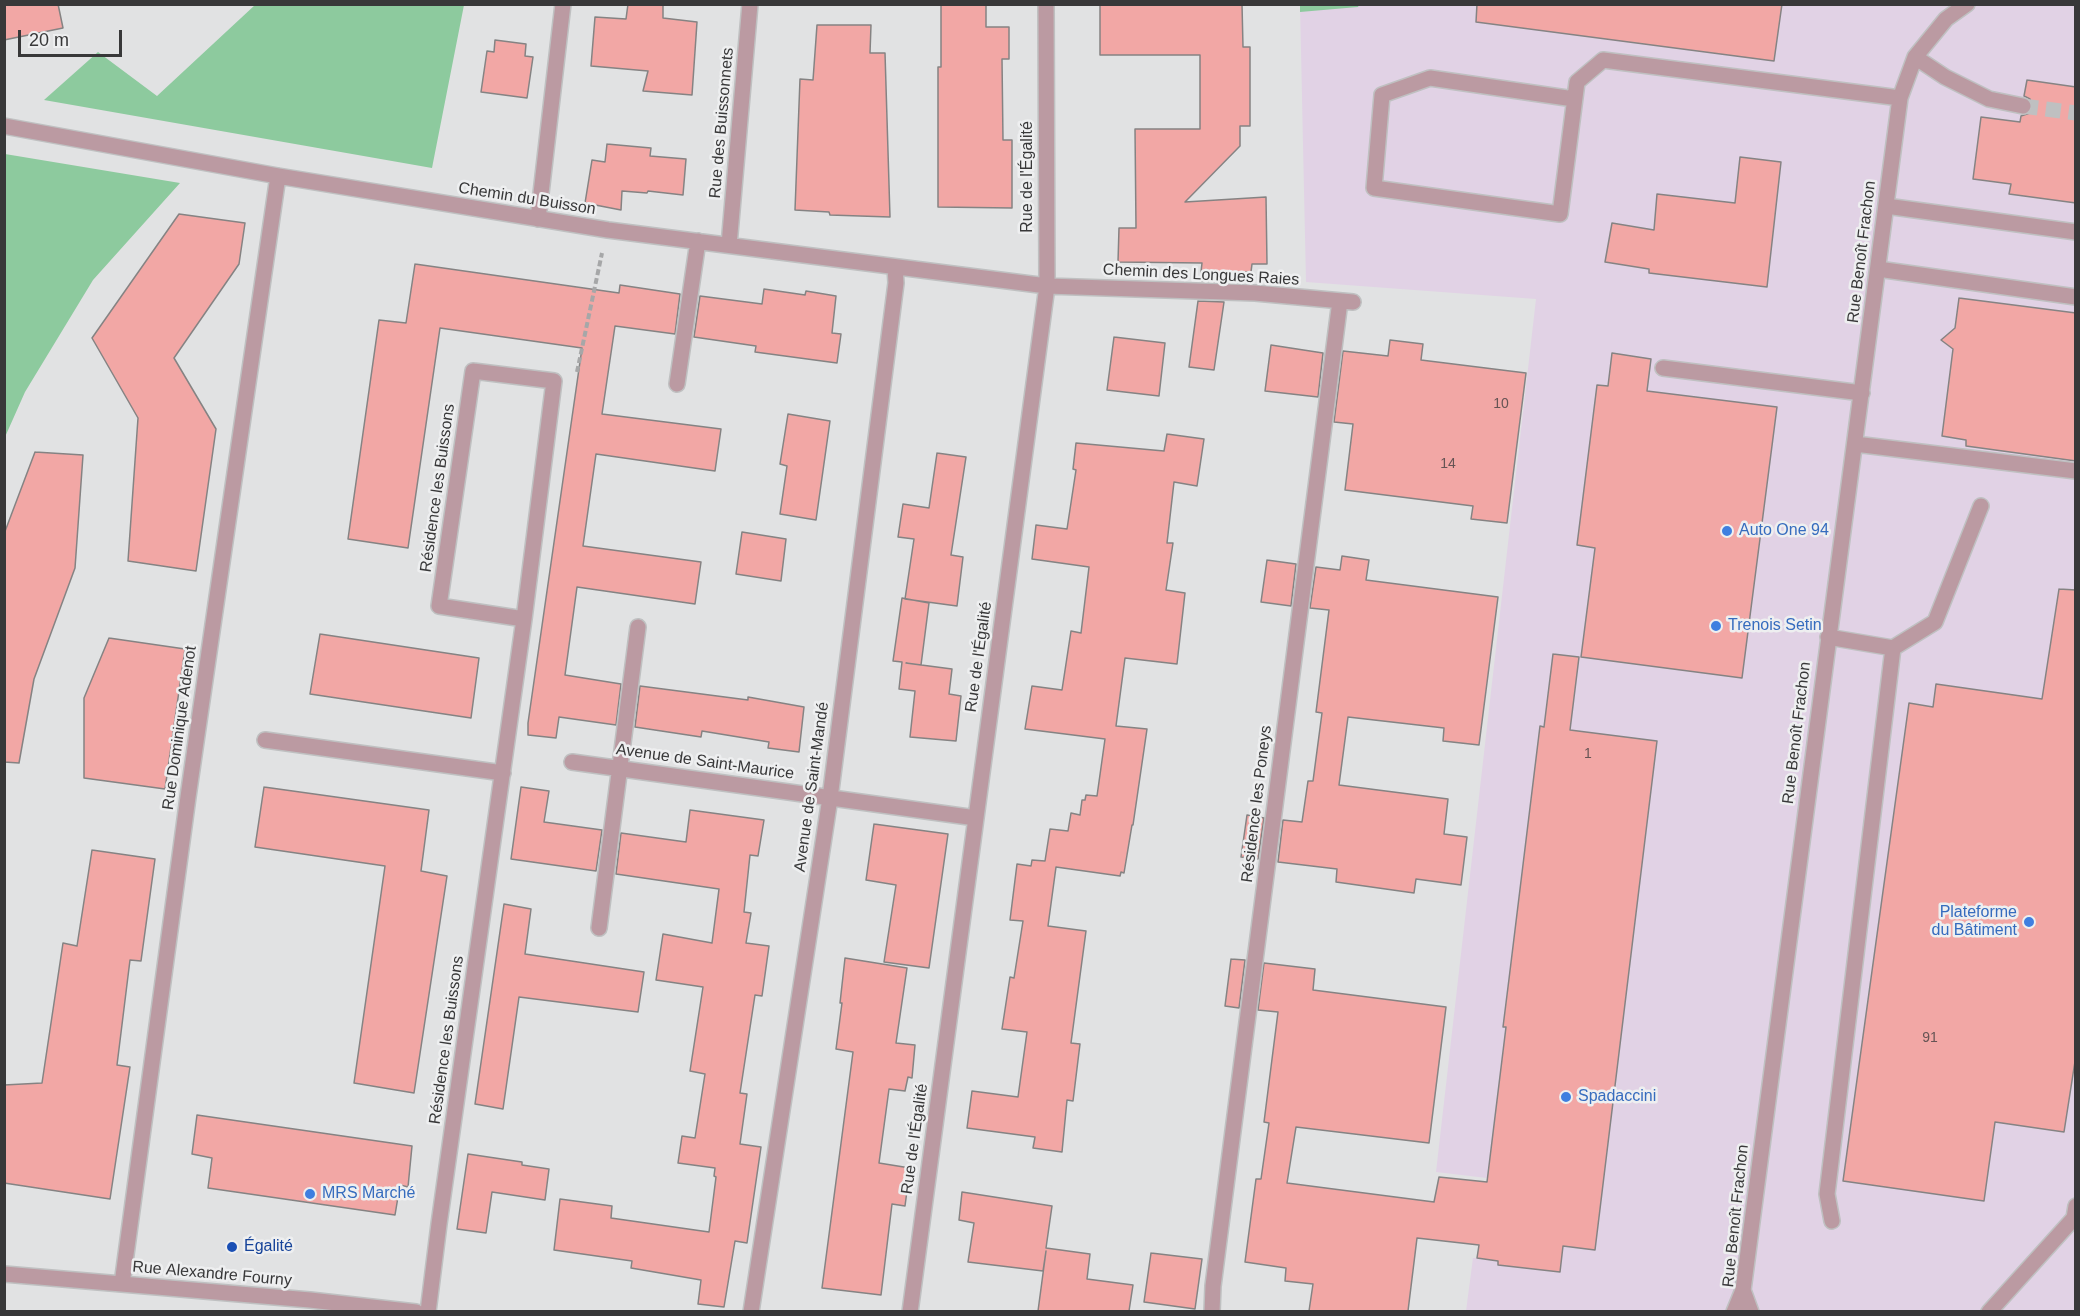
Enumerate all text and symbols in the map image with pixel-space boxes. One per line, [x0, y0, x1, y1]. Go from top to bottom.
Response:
scale bar [21, 18, 124, 56]
text: 20 m [29, 30, 69, 50]
street label: Rue des Buissonnets [706, 47, 738, 199]
street label: Rue de l'Égalité [1018, 121, 1038, 233]
street label: Chemin du Buisson [457, 179, 597, 219]
street label: Rue Benoît Frachon [1844, 180, 1880, 324]
street label: Chemin des Longues Raies [1102, 260, 1300, 290]
house number: 10 [1493, 396, 1509, 412]
street label: Résidence les Buissons [417, 403, 459, 573]
house number: 14 [1440, 456, 1456, 472]
place label: Auto One 94 [1739, 521, 1829, 541]
marker: Auto One 94 [1720, 524, 1734, 538]
street label: Rue de l'Égalité [962, 600, 996, 714]
place label: Trenois Setin [1728, 616, 1822, 636]
marker: Trenois Setin [1709, 619, 1723, 633]
street label: Rue Dominique Adenot [159, 645, 201, 811]
street label: Rue Benoît Frachon [1779, 661, 1815, 805]
street label: Avenue de Saint-Mandé [791, 701, 833, 873]
street label: Résidence les Poneys [1238, 724, 1276, 884]
street label: Avenue de Saint-Maurice [615, 740, 795, 784]
house number: 1 [1584, 746, 1592, 762]
place label: Plateforme du Bâtiment [1932, 903, 2017, 941]
marker: Plateforme du Bâtiment [2022, 915, 2036, 929]
street label: Résidence les Buissons [426, 955, 468, 1125]
house number: 91 [1922, 1030, 1938, 1046]
street label: Rue de l'Égalité [898, 1082, 932, 1196]
place label: Spadaccini [1578, 1087, 1656, 1107]
marker: Spadaccini [1559, 1090, 1573, 1104]
street label: Rue Benoît Frachon [1719, 1144, 1753, 1288]
place label: MRS Marché [322, 1184, 415, 1204]
marker: MRS Marché [303, 1187, 317, 1201]
place label: Égalité [244, 1237, 293, 1257]
marker: Égalité [225, 1240, 239, 1254]
street label: Rue Alexandre Fourny [131, 1257, 293, 1291]

